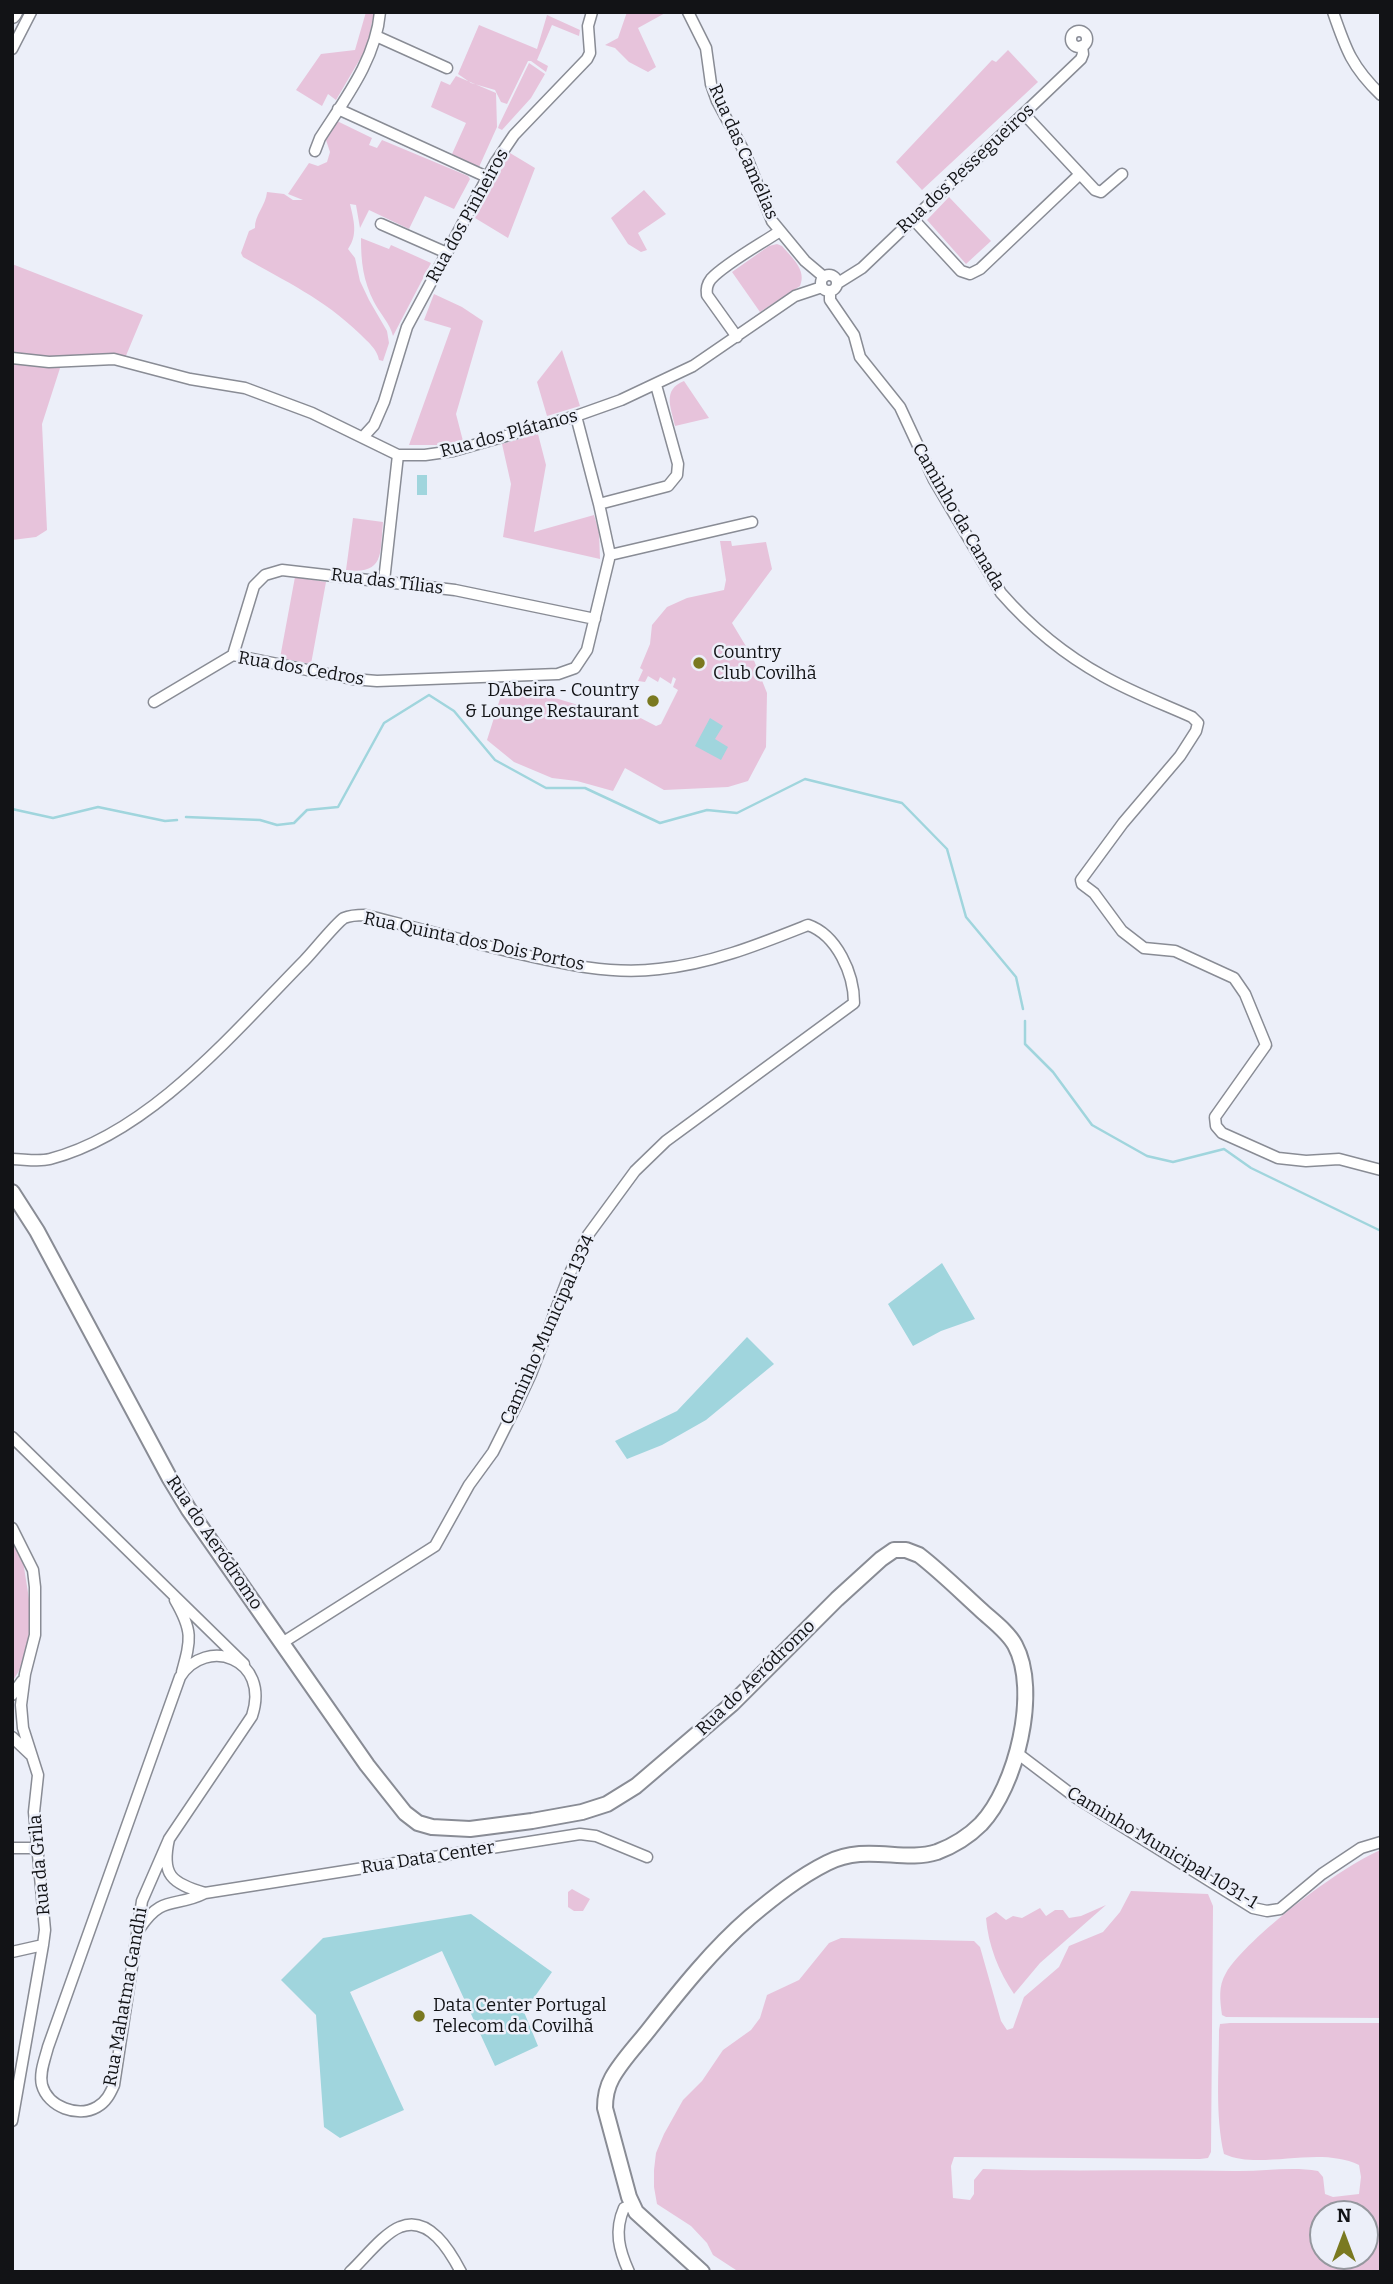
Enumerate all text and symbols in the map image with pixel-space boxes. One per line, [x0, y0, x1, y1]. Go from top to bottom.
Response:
street label: Rua das Camélias [704, 81, 782, 223]
street label: Rua dos Pessegueiros [893, 100, 1039, 238]
street label: Rua dos Pinheiros [422, 145, 514, 287]
street label: Rua dos Plátanos [438, 405, 580, 463]
street label: Caminho da Canada [907, 439, 1009, 595]
street label: Rua das Tílias [330, 564, 444, 600]
place label: Country Club Covilhã [713, 642, 817, 684]
street label: Rua dos Cedros [236, 647, 366, 691]
marker: Country Club Covilhã [691, 655, 707, 671]
place label: DAbeira - Country & Lounge Restaurant [465, 680, 639, 722]
marker: DAbeira - Country & Lounge Restaurant [645, 693, 661, 709]
street label: Rua Quinta dos Dois Portos [362, 908, 586, 976]
street label: Caminho Municipal 1334 [496, 1232, 600, 1428]
street label: Rua do Aeródromo [161, 1472, 267, 1614]
street label: Rua do Aeródromo [692, 1616, 820, 1740]
street label: Caminho Municipal 1031-1 [1063, 1782, 1261, 1914]
street label: Rua da Grila [25, 1814, 55, 1916]
street label: Rua Data Center [360, 1837, 496, 1879]
street label: Rua Mahatma Gandhi [100, 1906, 152, 2088]
place label: Data Center Portugal Telecom da Covilhã [433, 1995, 606, 2038]
marker: Data Center Portugal Telecom da Covilhã [411, 2008, 427, 2024]
north arrow [1309, 2200, 1379, 2270]
text: N [1337, 2204, 1351, 2227]

